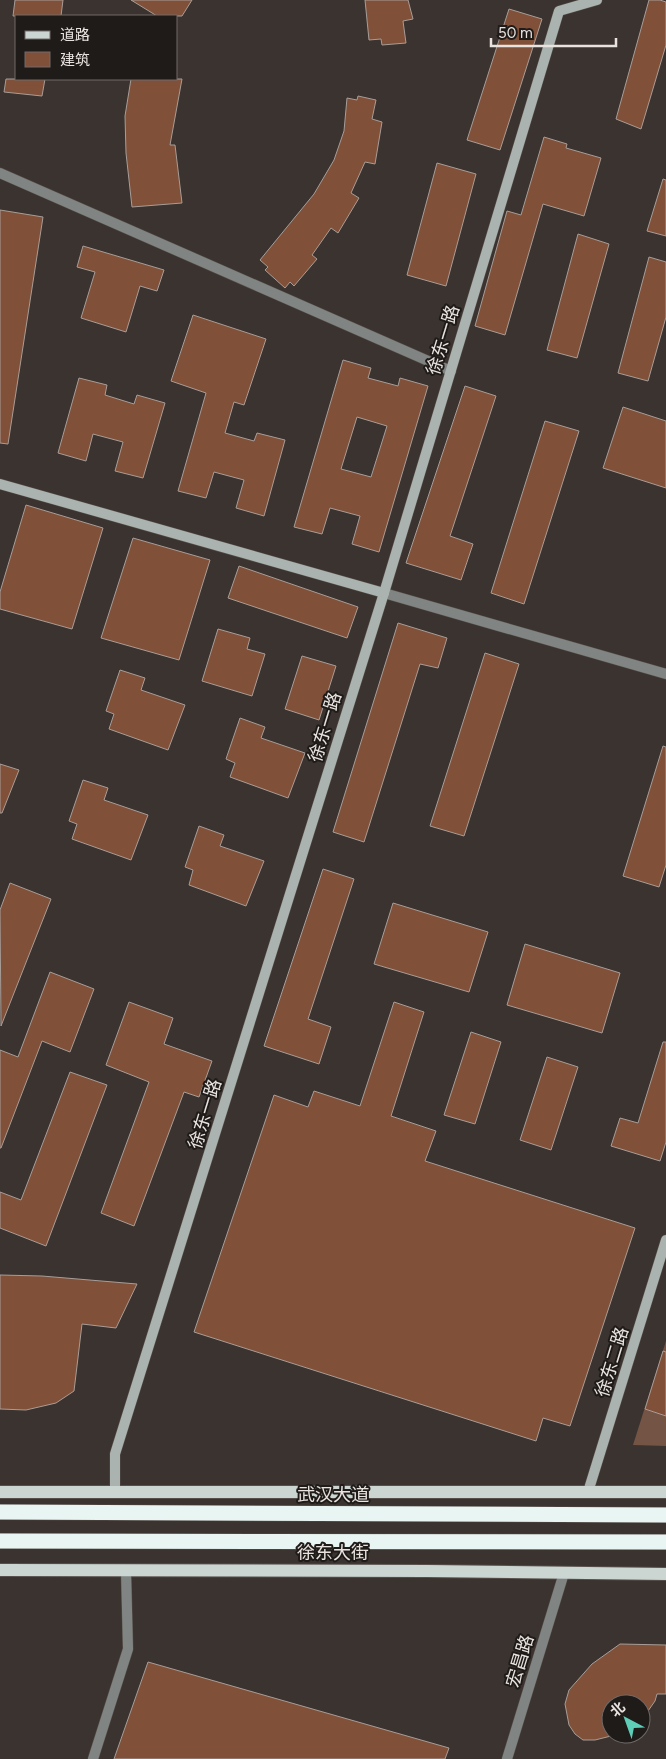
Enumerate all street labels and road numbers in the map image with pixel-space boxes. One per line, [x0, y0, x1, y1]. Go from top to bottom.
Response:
street label: 徐东一路 [422, 302, 464, 378]
street label: 徐东一路 [304, 689, 346, 765]
street label: 徐东一路 [184, 1076, 226, 1152]
street label: 徐东二路 [591, 1324, 633, 1400]
street label: 武汉大道 [297, 1484, 369, 1506]
street label: 徐东大街 [297, 1542, 369, 1564]
street label: 宏昌路 [502, 1632, 538, 1690]

